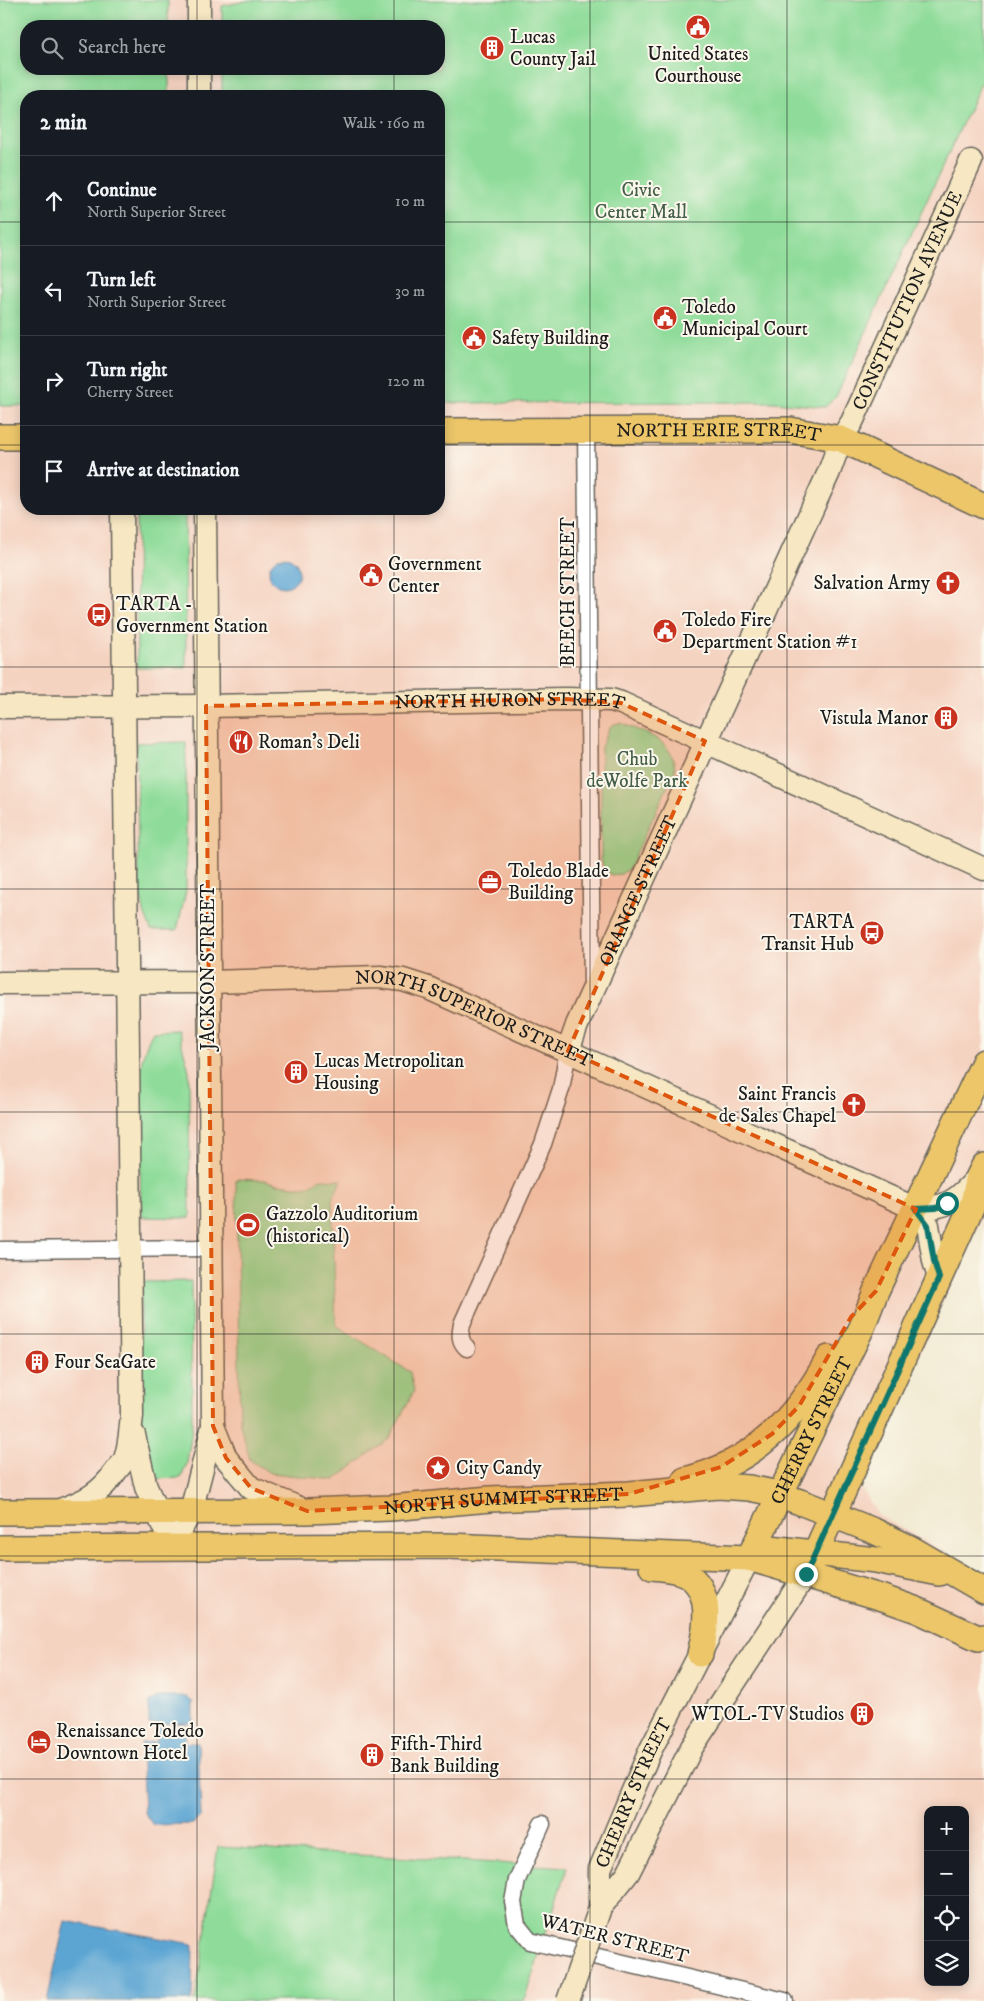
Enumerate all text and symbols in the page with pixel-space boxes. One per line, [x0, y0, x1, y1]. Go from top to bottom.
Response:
public building icon: United States Courthouse [685, 14, 711, 40]
search box [20, 20, 445, 75]
place label: Lucas County Jail [510, 26, 596, 71]
icon: search [38, 34, 66, 62]
building icon: Lucas County Jail [479, 35, 505, 61]
text: Search here [78, 36, 166, 59]
place label: United States Courthouse [648, 43, 748, 88]
text: 2 min [40, 110, 87, 136]
text: Walk · 160 m [343, 113, 425, 133]
text: Continue [87, 179, 157, 202]
park label: Civic Center Mall [595, 179, 687, 224]
icon: ahead [40, 187, 68, 215]
street label: CONSTITUTION AVENUE [847, 187, 967, 414]
text: 10 m [395, 191, 425, 211]
text: North Superior Street [87, 202, 226, 222]
text: Turn left [87, 269, 156, 292]
icon: left [40, 277, 68, 305]
text: 30 m [395, 281, 425, 301]
text: North Superior Street [87, 292, 226, 312]
place label: Toledo Municipal Court [682, 296, 808, 341]
public building icon: Toledo Municipal Court [652, 305, 678, 331]
public building icon: Safety Building [461, 325, 487, 351]
place label: Safety Building [492, 327, 609, 350]
text: Turn right [87, 359, 167, 382]
icon: right [40, 367, 68, 395]
text: 120 m [387, 371, 425, 391]
text: Cherry Street [87, 382, 173, 402]
street label: NORTH ERIE STREET [616, 418, 824, 447]
icon: arrive [40, 457, 68, 485]
text: Arrive at destination [87, 459, 239, 482]
street label: BEECH STREET [557, 516, 580, 667]
place label: Government Center [388, 553, 482, 598]
public building icon: Government Center [358, 562, 384, 588]
church icon: Salvation Army [935, 570, 961, 596]
place label: Salvation Army [813, 572, 931, 595]
place label: TARTA - Government Station [116, 593, 268, 638]
bus stop icon: TARTA - Government Station [86, 602, 112, 628]
place label: Toledo Fire Department Station #1 [682, 609, 857, 654]
public building icon: Toledo Fire Department Station #1 [652, 618, 678, 644]
street label: NORTH HURON STREET [395, 687, 628, 715]
building icon: Vistula Manor [933, 705, 959, 731]
place label: Vistula Manor [819, 707, 928, 730]
restaurant icon: Roman's Deli [228, 729, 254, 755]
place label: Roman's Deli [258, 731, 360, 754]
park label: Chub deWolfe Park [586, 748, 688, 793]
street label: ORANGE STREET [594, 812, 683, 970]
place label: Toledo Blade Building [508, 860, 609, 905]
office icon: Toledo Blade Building [477, 869, 503, 895]
street label: JACKSON STREET [197, 883, 220, 1052]
place label: TARTA Transit Hub [761, 911, 855, 956]
bus stop icon: TARTA Transit Hub [859, 920, 885, 946]
street label: NORTH SUPERIOR STREET [355, 965, 597, 1073]
place label: Lucas Metropolitan Housing [314, 1050, 464, 1095]
building icon: Lucas Metropolitan Housing [283, 1059, 309, 1085]
place label: Saint Francis de Sales Chapel [719, 1083, 836, 1128]
church icon: Saint Francis de Sales Chapel [841, 1092, 867, 1118]
route start [936, 1192, 959, 1215]
place label: Gazzolo Auditorium (historical) [266, 1203, 418, 1248]
sports icon: Gazzolo Auditorium (historical) [235, 1212, 261, 1238]
building icon: Four SeaGate [24, 1349, 50, 1375]
place label: Four SeaGate [54, 1351, 156, 1374]
street label: CHERRY STREET [766, 1352, 857, 1508]
place icon: City Candy [425, 1455, 451, 1481]
place label: City Candy [456, 1457, 542, 1480]
street label: NORTH SUMMIT STREET [383, 1483, 624, 1520]
route end [795, 1563, 818, 1586]
building icon: WTOL-TV Studios [849, 1701, 875, 1727]
place label: WTOL-TV Studios [690, 1703, 844, 1726]
street label: CHERRY STREET [590, 1714, 677, 1871]
place label: Renaissance Toledo Downtown Hotel [56, 1720, 204, 1765]
hotel icon: Renaissance Toledo Downtown Hotel [26, 1729, 52, 1755]
place label: Fifth-Third Bank Building [390, 1733, 500, 1778]
building icon: Fifth-Third Bank Building [359, 1742, 385, 1768]
map controls [924, 1806, 969, 1986]
button: + [924, 1806, 969, 1851]
button: − [924, 1851, 969, 1896]
button: locate [924, 1896, 969, 1941]
street label: WATER STREET [538, 1909, 692, 1969]
button: layers [924, 1941, 969, 1986]

